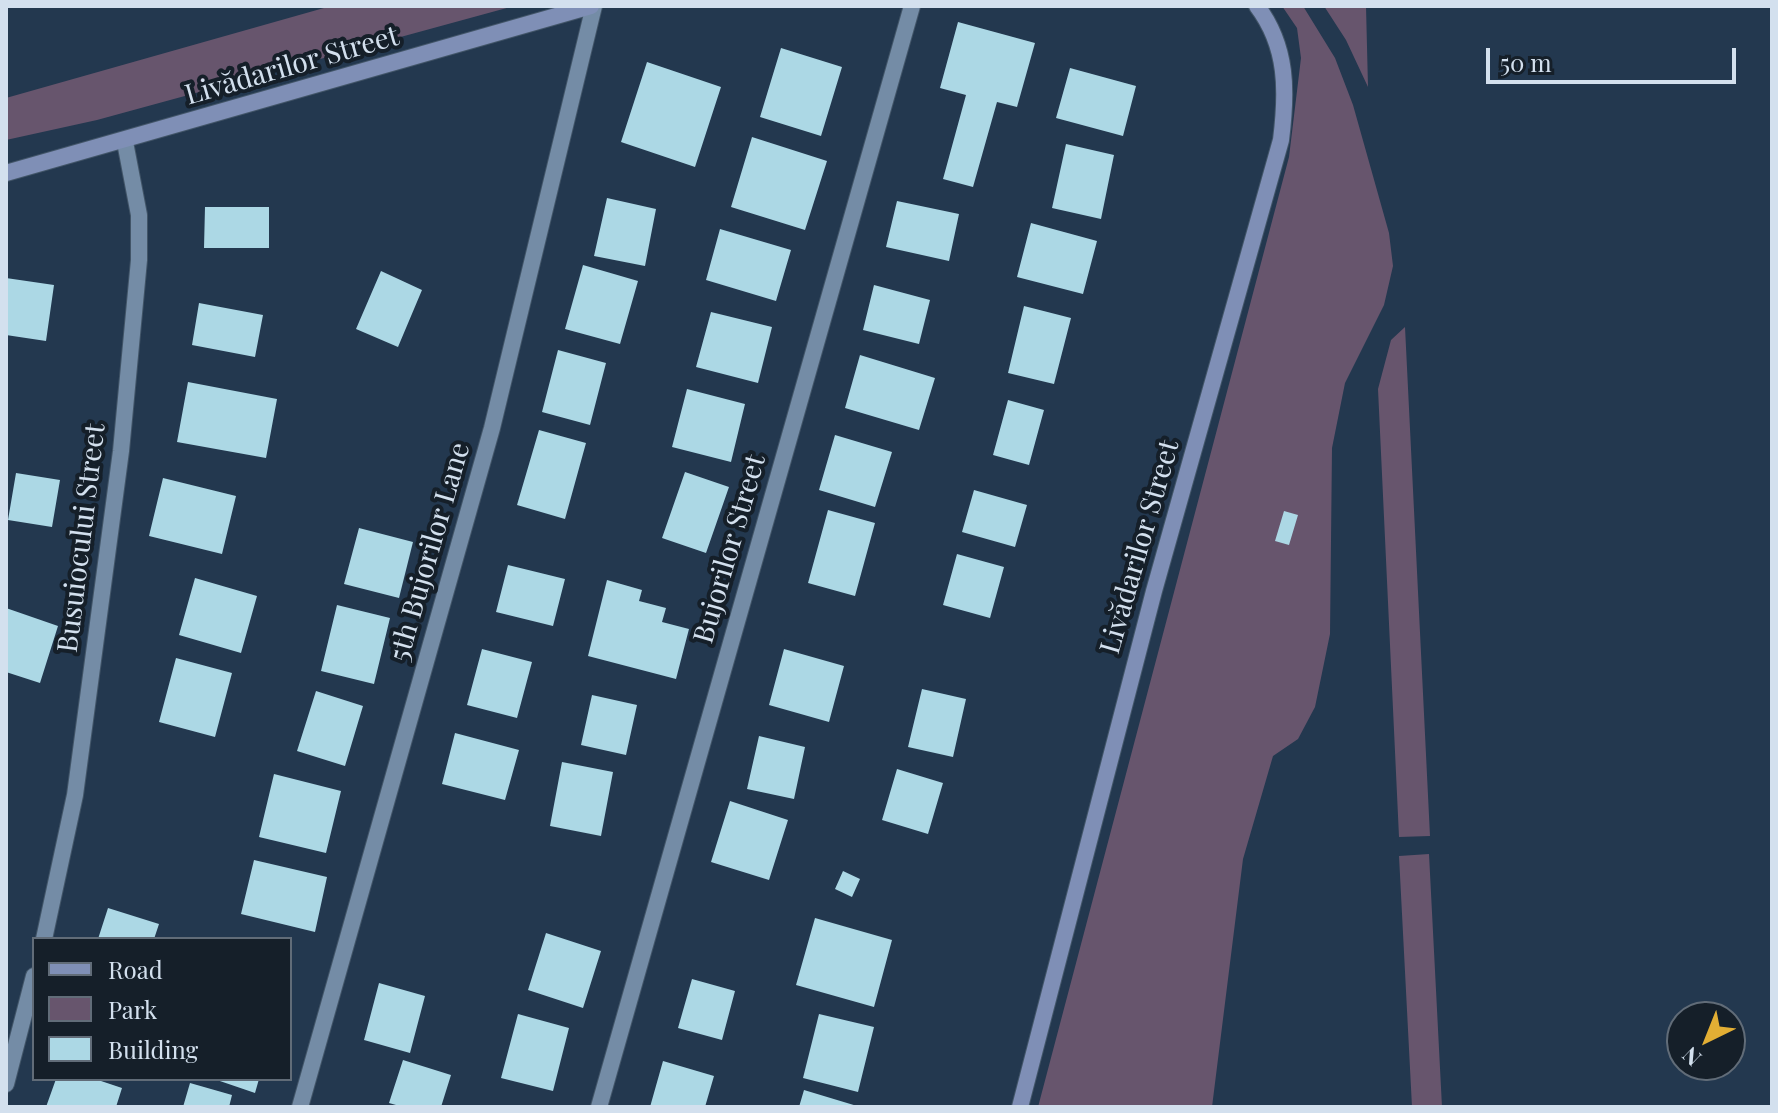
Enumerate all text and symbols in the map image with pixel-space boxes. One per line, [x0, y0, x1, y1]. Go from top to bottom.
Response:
street label: Livădarilor Street [181, 19, 403, 113]
scale bar [1490, 32, 1740, 82]
text: 50 m [1500, 46, 1552, 78]
street label: Busuiocului Street [51, 422, 113, 654]
street label: Livădarilor Street [1093, 436, 1187, 658]
street label: 5th Bujorilor Lane [383, 439, 477, 665]
street label: Bujorilor Street [687, 451, 773, 647]
legend [32, 937, 292, 1081]
text: Road [108, 953, 163, 985]
text: Park [108, 993, 157, 1025]
north arrow [1666, 1001, 1746, 1081]
text: Building [108, 1033, 198, 1065]
text: N [1675, 1041, 1707, 1073]

